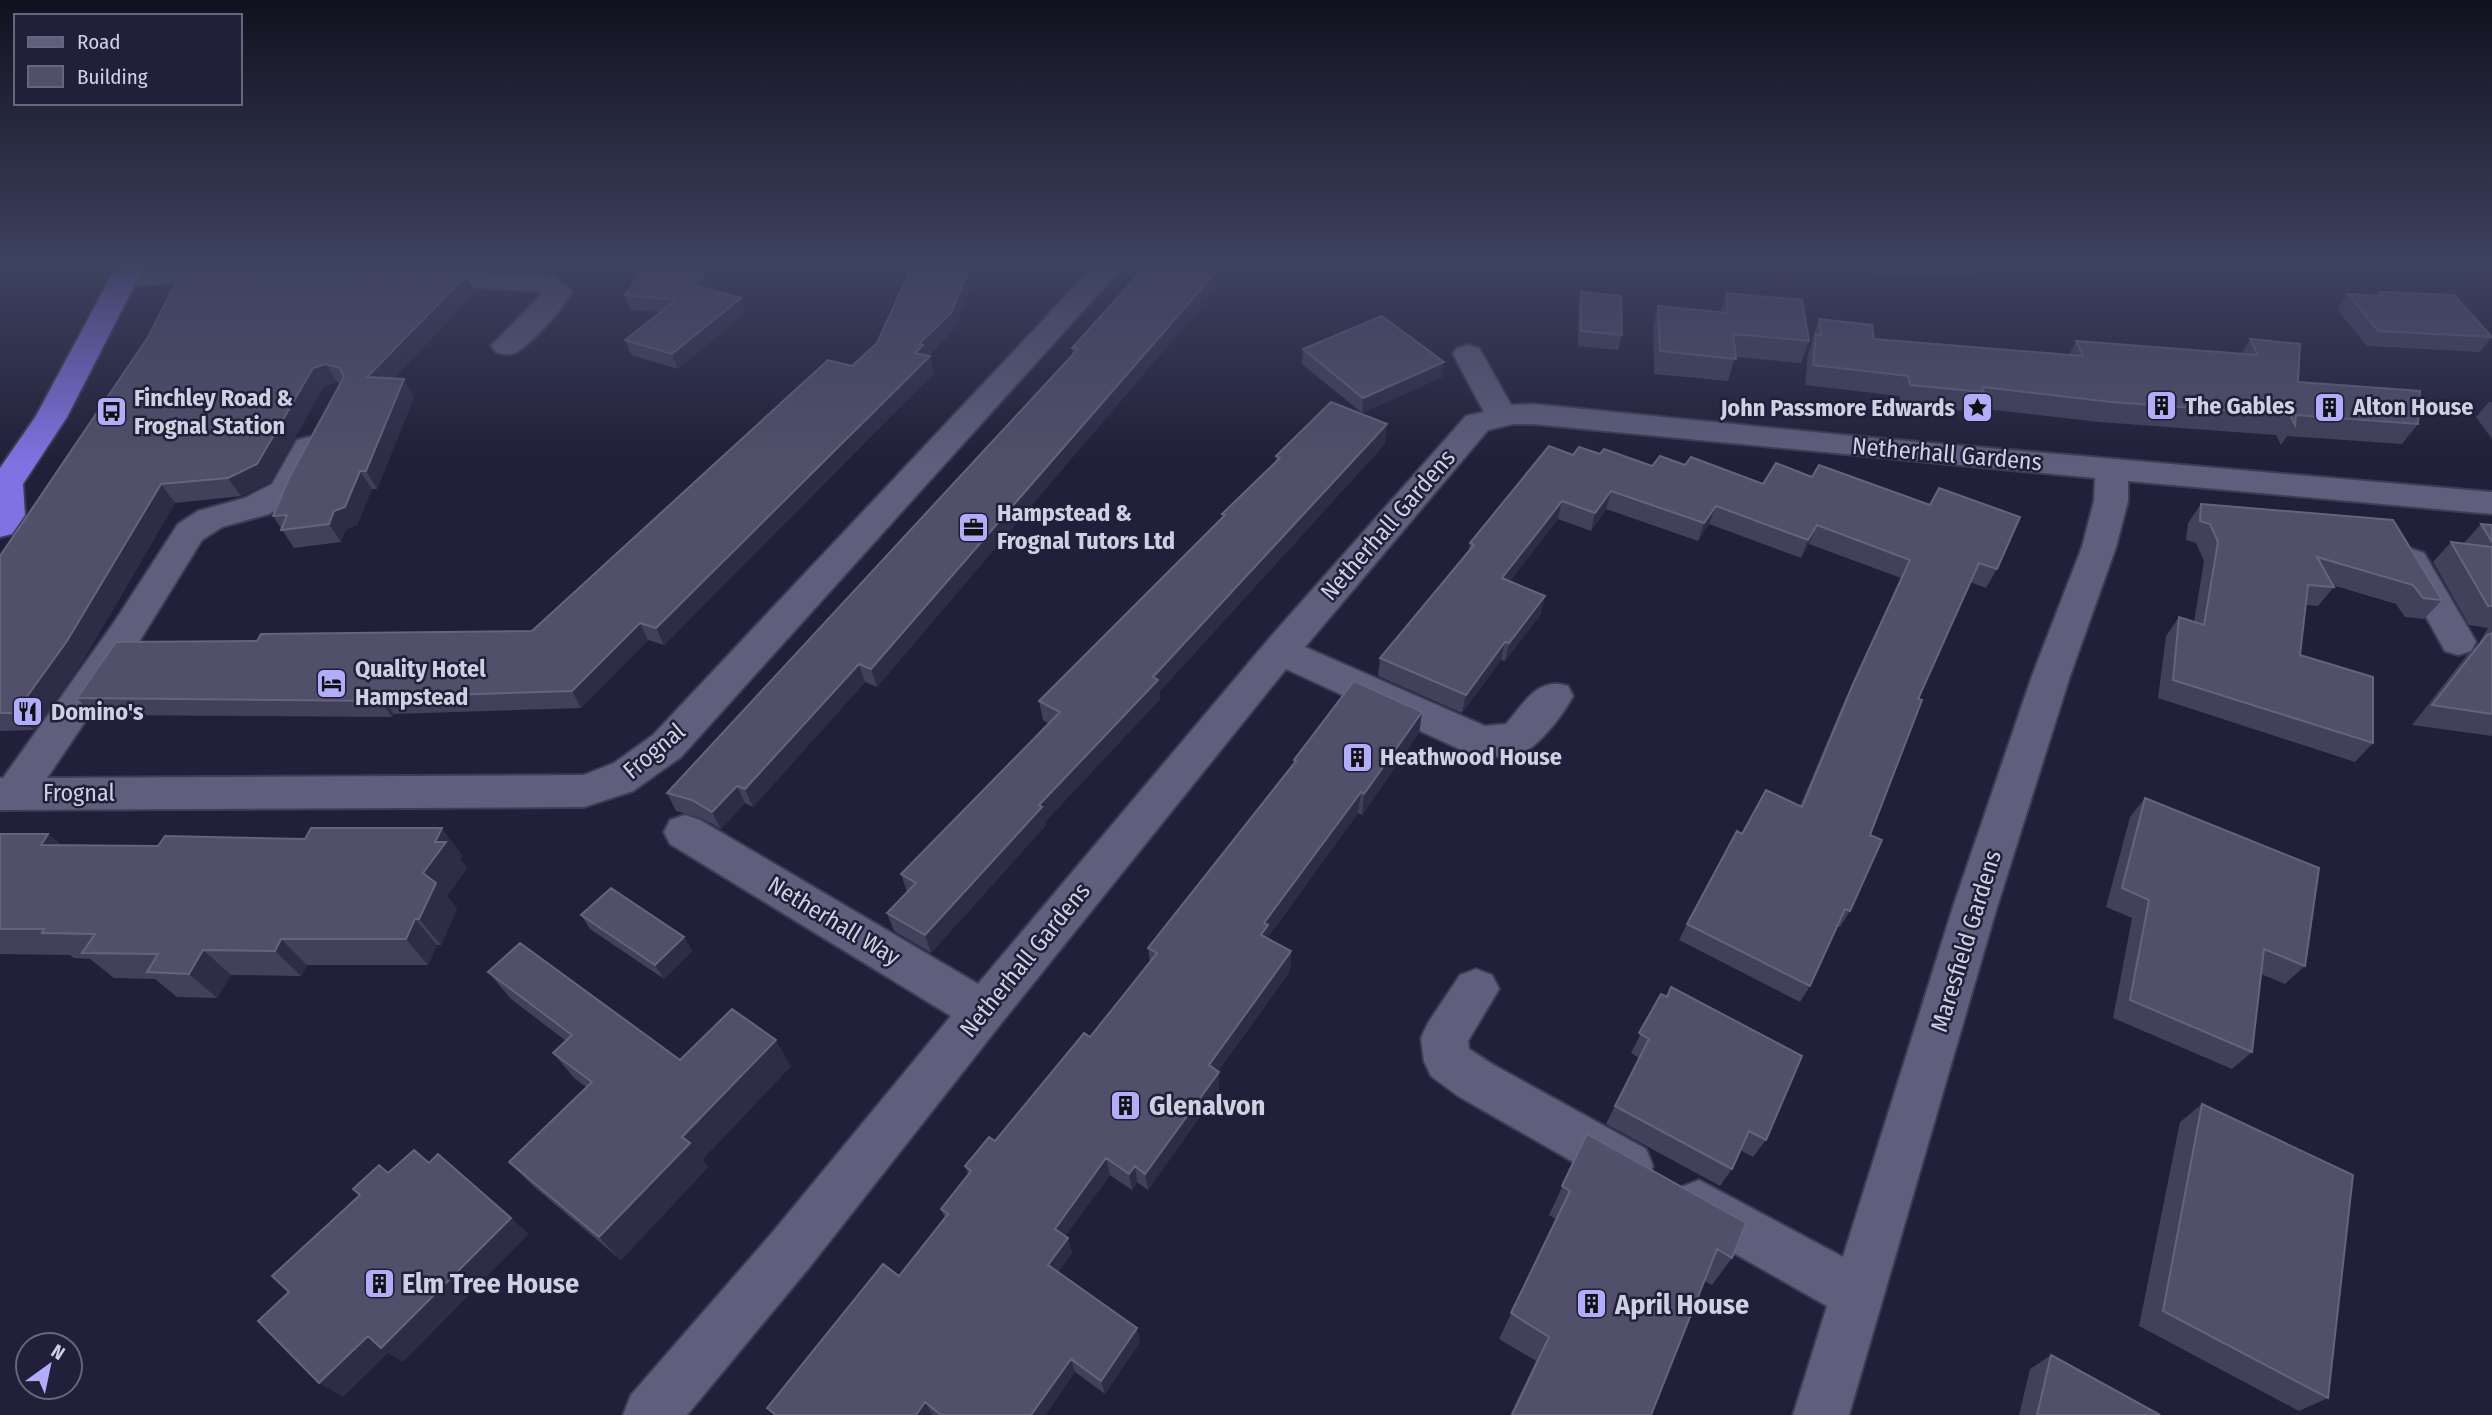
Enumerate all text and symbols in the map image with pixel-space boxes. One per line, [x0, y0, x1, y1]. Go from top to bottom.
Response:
legend [14, 14, 242, 105]
text: Road [77, 29, 121, 55]
text: Building [77, 64, 148, 90]
place label: Finchley Road & Frognal Station [134, 384, 293, 440]
building icon: The Gables [2145, 389, 2179, 423]
building icon: Alton House [2313, 390, 2347, 424]
place icon: John Passmore Edwards [1961, 391, 1995, 425]
place label: The Gables [2185, 392, 2295, 420]
place label: Alton House [2352, 393, 2473, 421]
place label: John Passmore Edwards [1719, 394, 1955, 422]
bus stop icon: Finchley Road & Frognal Station [94, 395, 128, 429]
street label: Netherhall Gardens [1851, 432, 2043, 476]
street label: Netherhall Gardens [1315, 444, 1461, 606]
place label: Hampstead & Frognal Tutors Ltd [997, 499, 1175, 555]
office icon: Hampstead & Frognal Tutors Ltd [957, 510, 991, 544]
place label: Quality Hotel Hampstead [355, 655, 486, 711]
hotel icon: Quality Hotel Hampstead [315, 666, 349, 700]
restaurant icon: Domino's [11, 695, 45, 729]
place label: Domino's [51, 698, 144, 726]
street label: Frognal [618, 717, 690, 785]
building icon: Heathwood House [1340, 740, 1374, 774]
place label: Heathwood House [1380, 743, 1562, 771]
street label: Frognal [43, 779, 115, 807]
street label: Maresfield Gardens [1925, 847, 2007, 1035]
street label: Netherhall Way [763, 871, 905, 972]
street label: Netherhall Gardens [954, 877, 1096, 1043]
building icon: Glenalvon [1109, 1088, 1143, 1122]
place label: Glenalvon [1149, 1089, 1265, 1122]
building icon: Elm Tree House [362, 1266, 396, 1300]
place label: Elm Tree House [402, 1267, 579, 1300]
building icon: April House [1575, 1287, 1609, 1321]
place label: April House [1614, 1288, 1749, 1321]
north arrow [14, 1331, 84, 1401]
text: N [47, 1339, 69, 1365]

